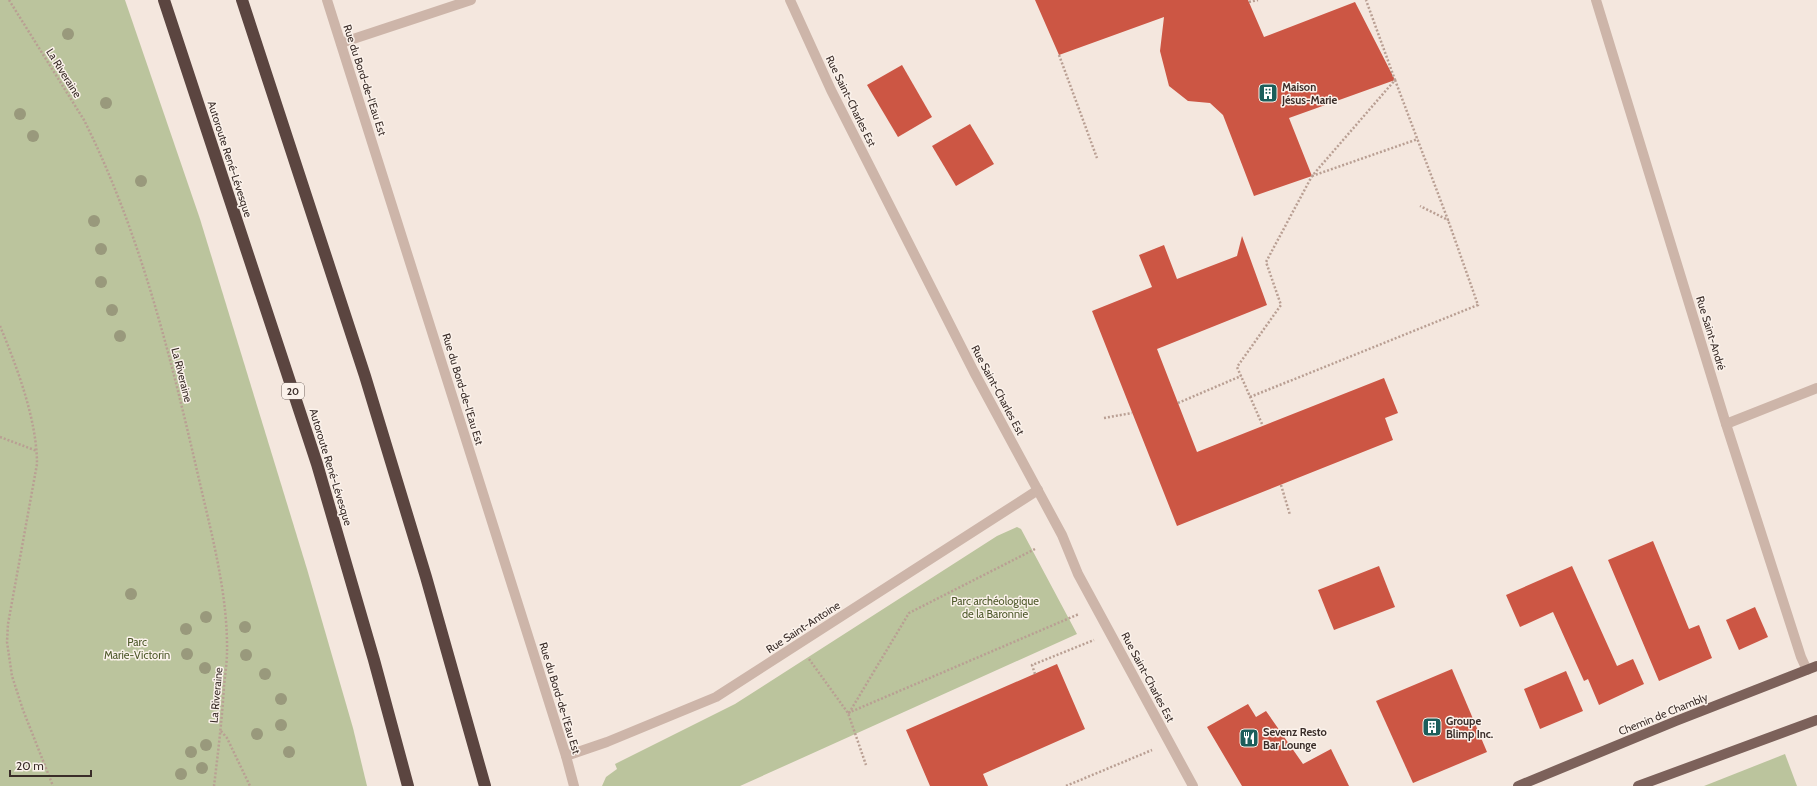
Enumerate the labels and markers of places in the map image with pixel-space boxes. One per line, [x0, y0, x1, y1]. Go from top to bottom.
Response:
place label: Maison Jésus-Marie [1281, 80, 1337, 107]
building icon: Maison Jésus-Marie [1257, 82, 1279, 104]
place label: Groupe Blimp Inc. [1446, 714, 1493, 741]
building icon: Groupe Blimp Inc. [1421, 716, 1443, 738]
place label: Sevenz Resto Bar Lounge [1263, 725, 1327, 752]
restaurant icon: Sevenz Resto Bar Lounge [1238, 727, 1260, 749]

